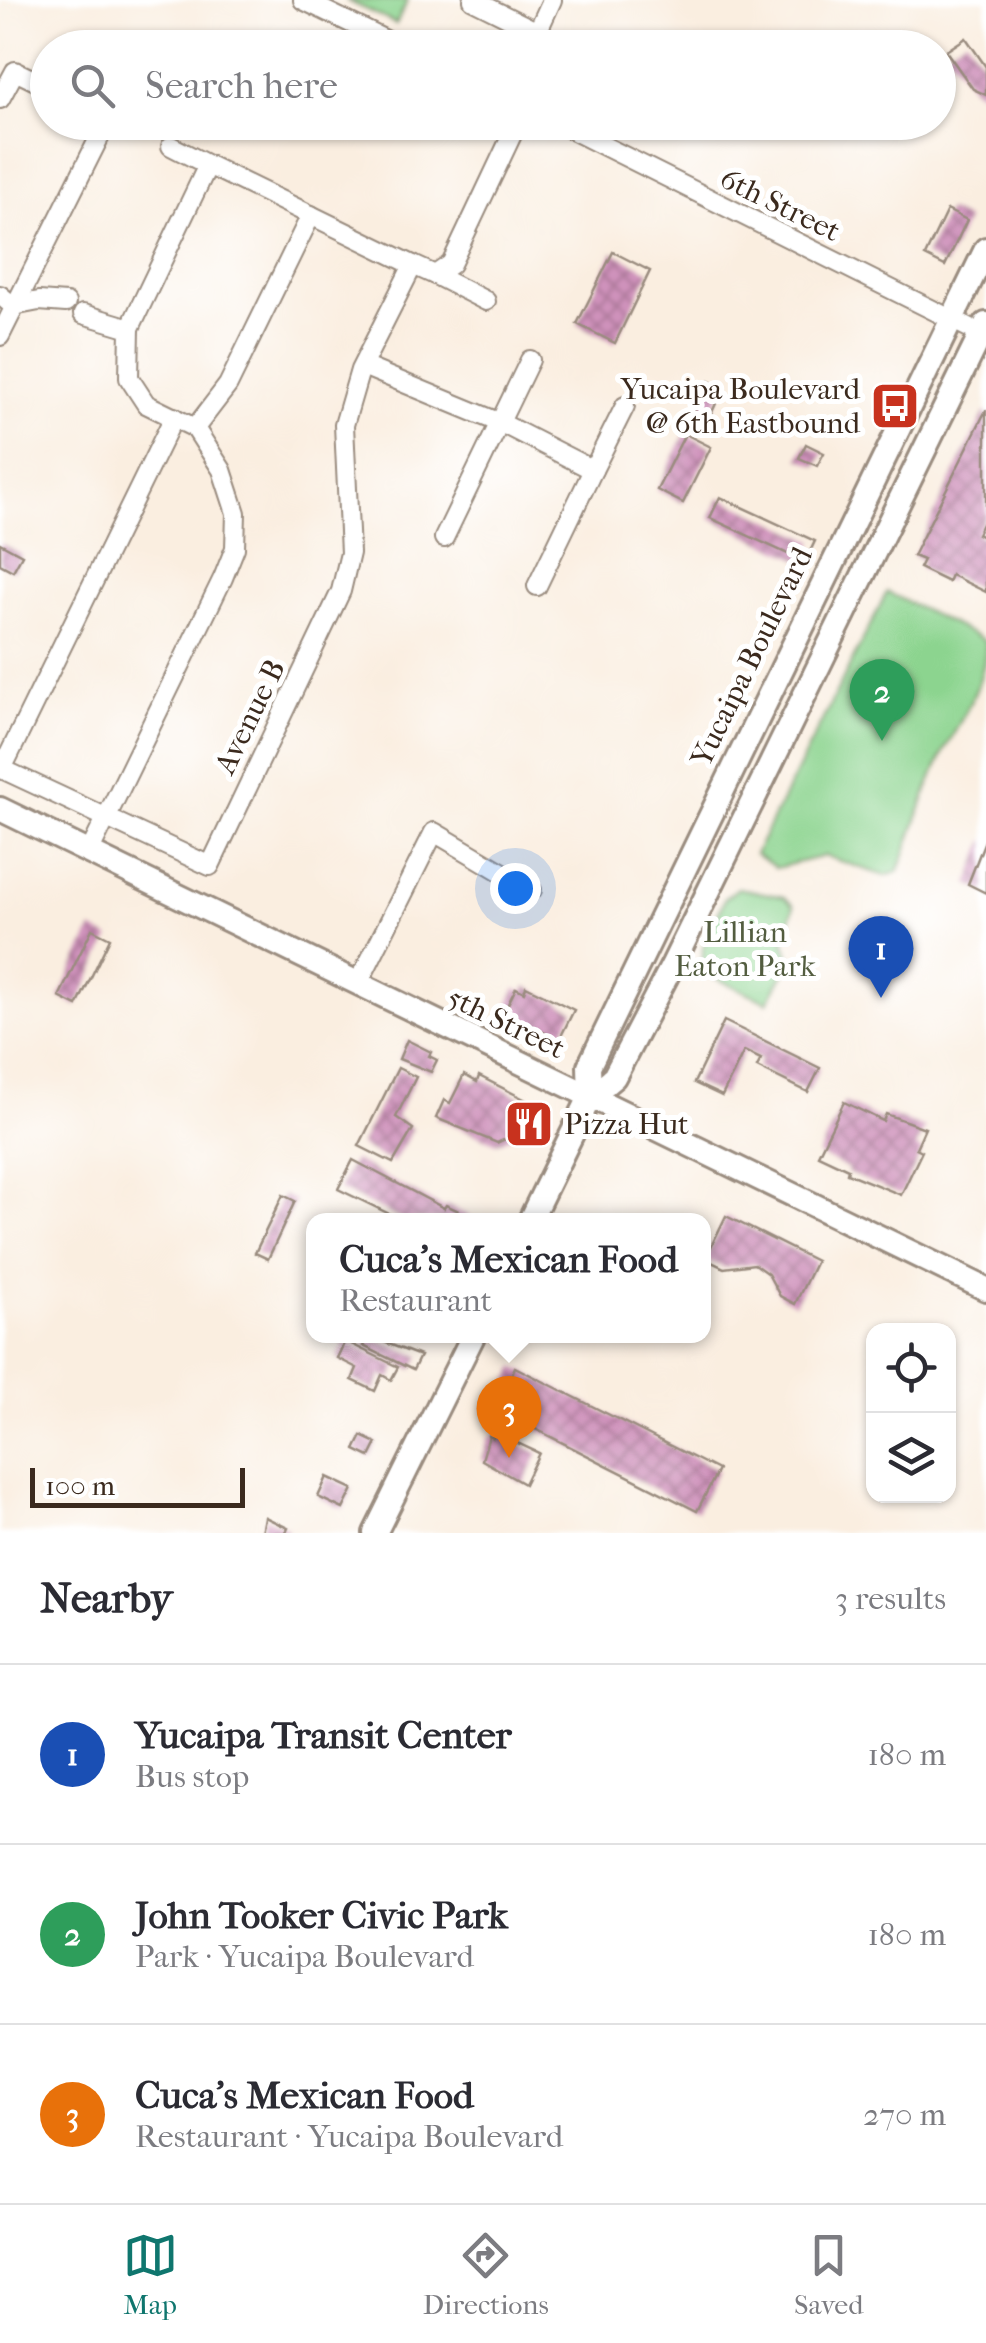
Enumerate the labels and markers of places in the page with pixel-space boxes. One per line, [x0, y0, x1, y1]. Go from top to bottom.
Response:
place label: Yucaipa Boulevard @ 6th Eastbound [620, 372, 861, 441]
bus stop icon: Yucaipa Boulevard @ 6th Eastbound [869, 380, 921, 432]
pin: 2 [850, 658, 914, 741]
pin: 1 [848, 916, 914, 998]
restaurant icon: Pizza Hut [503, 1098, 555, 1150]
place label: Pizza Hut [564, 1107, 689, 1142]
pin: 3 [476, 1376, 542, 1458]

